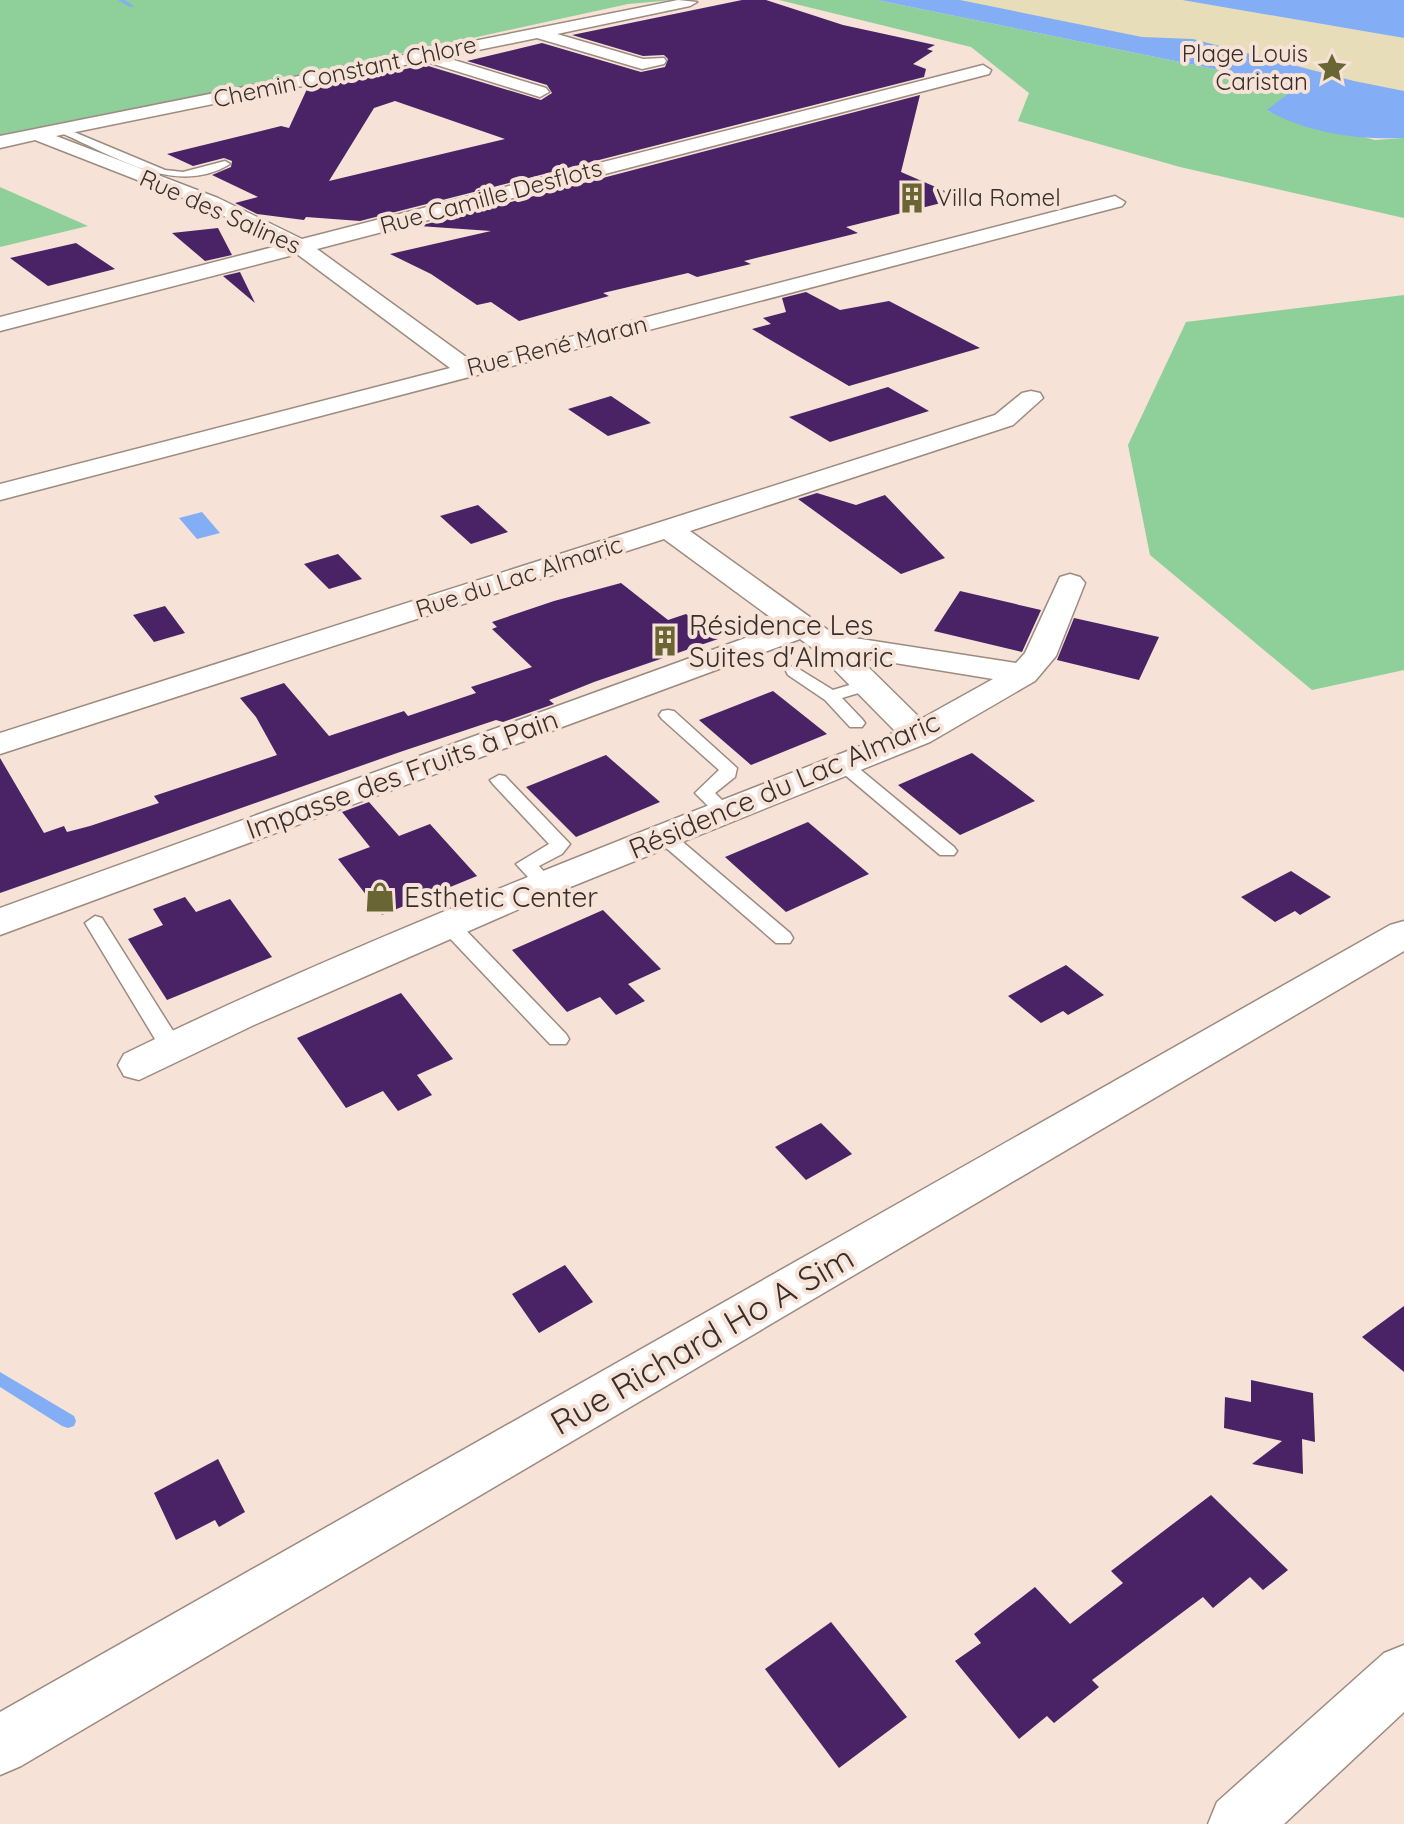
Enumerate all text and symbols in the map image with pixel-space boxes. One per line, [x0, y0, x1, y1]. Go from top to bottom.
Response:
street label: Chemin Constant Chlore [211, 28, 479, 114]
place label: Plage Louis Caristan [1182, 38, 1308, 96]
place icon: Plage Louis Caristan [1315, 51, 1349, 85]
street label: Rue Camille Desflots [376, 152, 605, 240]
street label: Rue des Salines [135, 162, 305, 260]
building icon: Villa Romel [895, 181, 929, 215]
place label: Villa Romel [936, 182, 1061, 212]
street label: Rue René Maran [463, 308, 650, 382]
street label: Rue du Lac Almaric [412, 529, 626, 624]
place label: Résidence Les Suites d'Almaric [689, 607, 893, 674]
building icon: Résidence Les Suites d'Almaric [648, 624, 682, 658]
street label: Impasse des Fruits à Pain [241, 701, 562, 846]
street label: Résidence du Lac Almaric [623, 703, 944, 866]
place label: Esthetic Center [404, 879, 598, 914]
shop icon: Esthetic Center [363, 880, 397, 914]
street label: Rue Richard Ho A Sim [542, 1235, 861, 1444]

